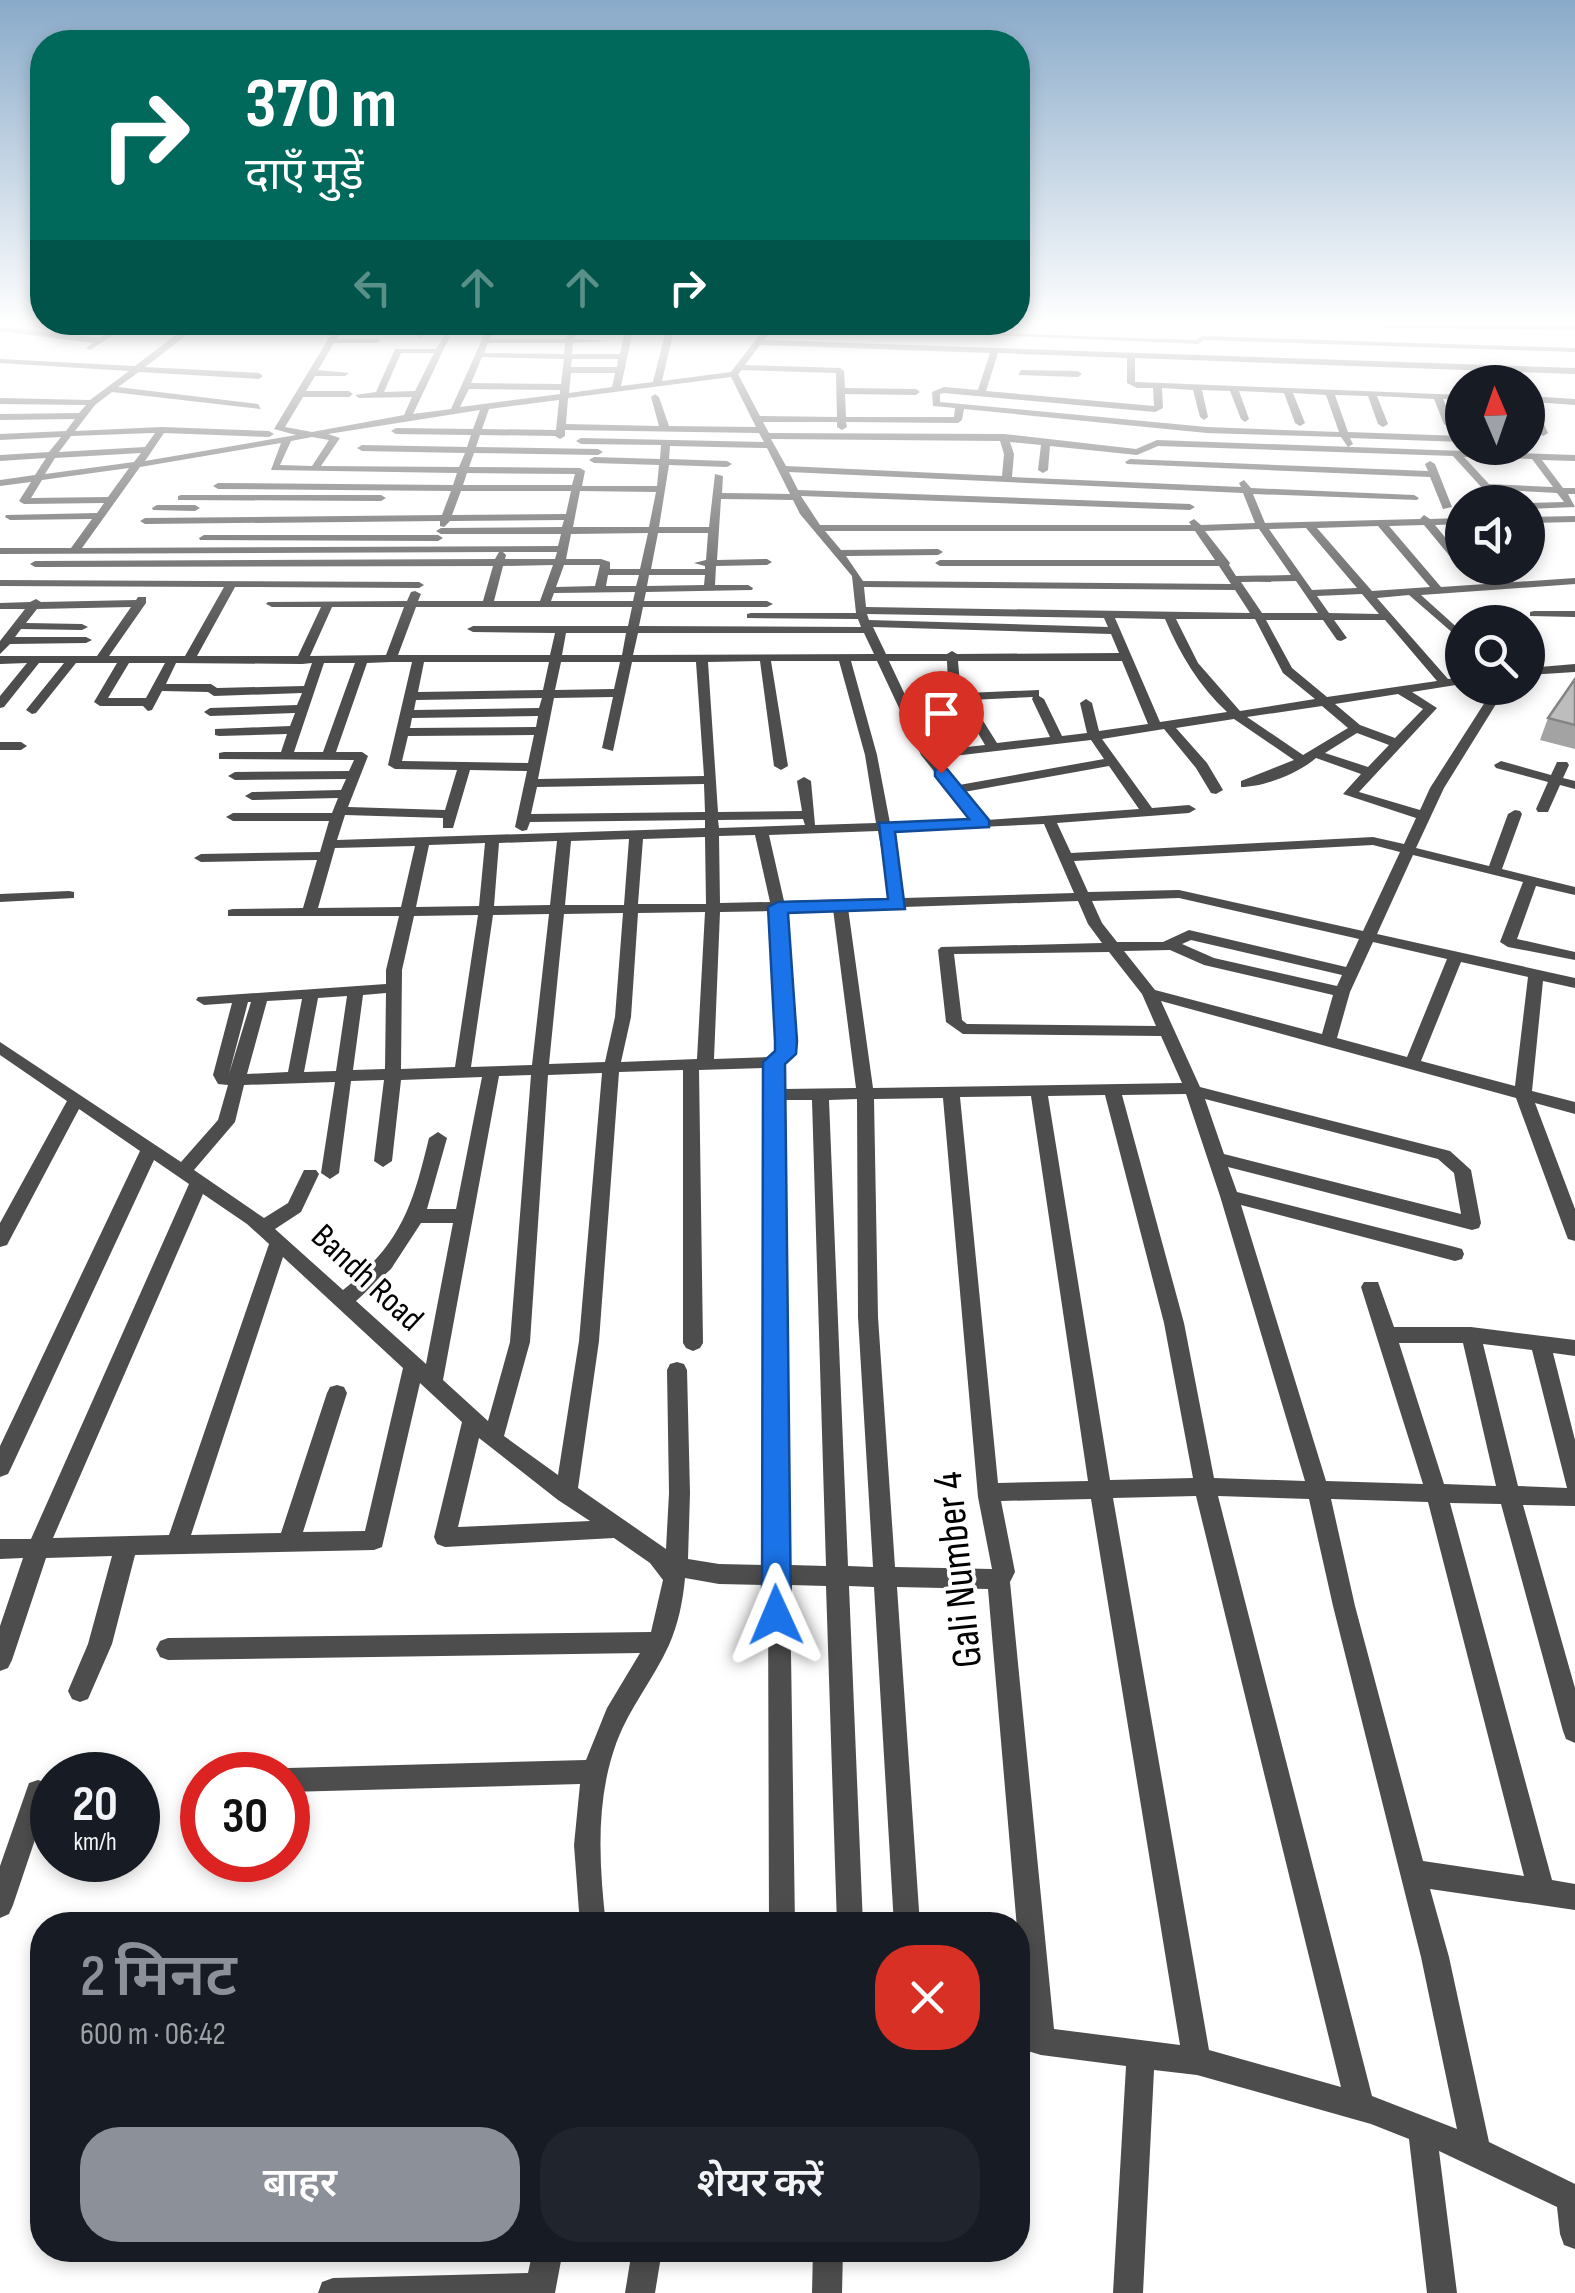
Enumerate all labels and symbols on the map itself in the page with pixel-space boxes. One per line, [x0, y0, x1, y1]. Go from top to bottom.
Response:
north arrow [1445, 365, 1545, 465]
pin [899, 671, 984, 774]
street label: Bandh Road [302, 1215, 432, 1341]
street label: Gali Number 4 [923, 1469, 994, 1670]
position arrow [724, 1563, 828, 1667]
speed limit sign: 30 [180, 1752, 310, 1882]

